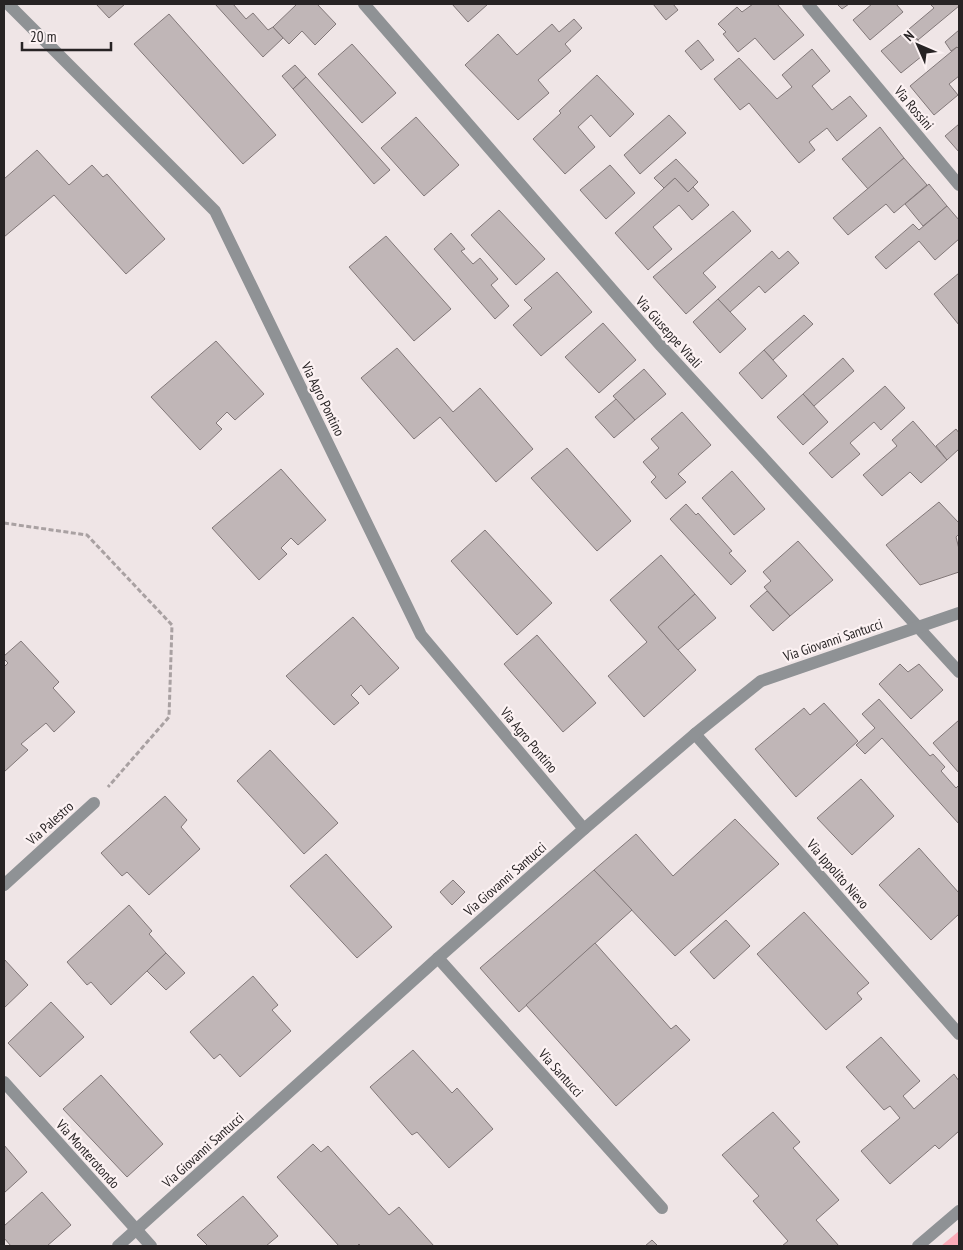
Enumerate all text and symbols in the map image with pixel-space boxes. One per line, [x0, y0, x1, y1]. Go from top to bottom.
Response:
scale bar [22, 20, 111, 52]
north arrow [893, 20, 943, 70]
text: 20 m [30, 27, 56, 46]
text: N [900, 27, 918, 45]
street label: Via Rossini [890, 82, 938, 134]
street label: Via Giuseppe Vitali [631, 292, 706, 372]
street label: Via Agro Pontino [297, 358, 349, 439]
street label: Via Giovanni Santucci [780, 615, 885, 666]
street label: Via Agro Pontino [496, 703, 562, 777]
street label: Via Palestro [22, 797, 77, 849]
street label: Via Ippolito Nievo [802, 835, 873, 912]
street label: Via Giovanni Santucci [459, 838, 550, 920]
street label: Via Santucci [534, 1044, 587, 1101]
street label: Via Giovanni Santucci [158, 1109, 248, 1192]
street label: Via Monterotondo [52, 1115, 124, 1192]

